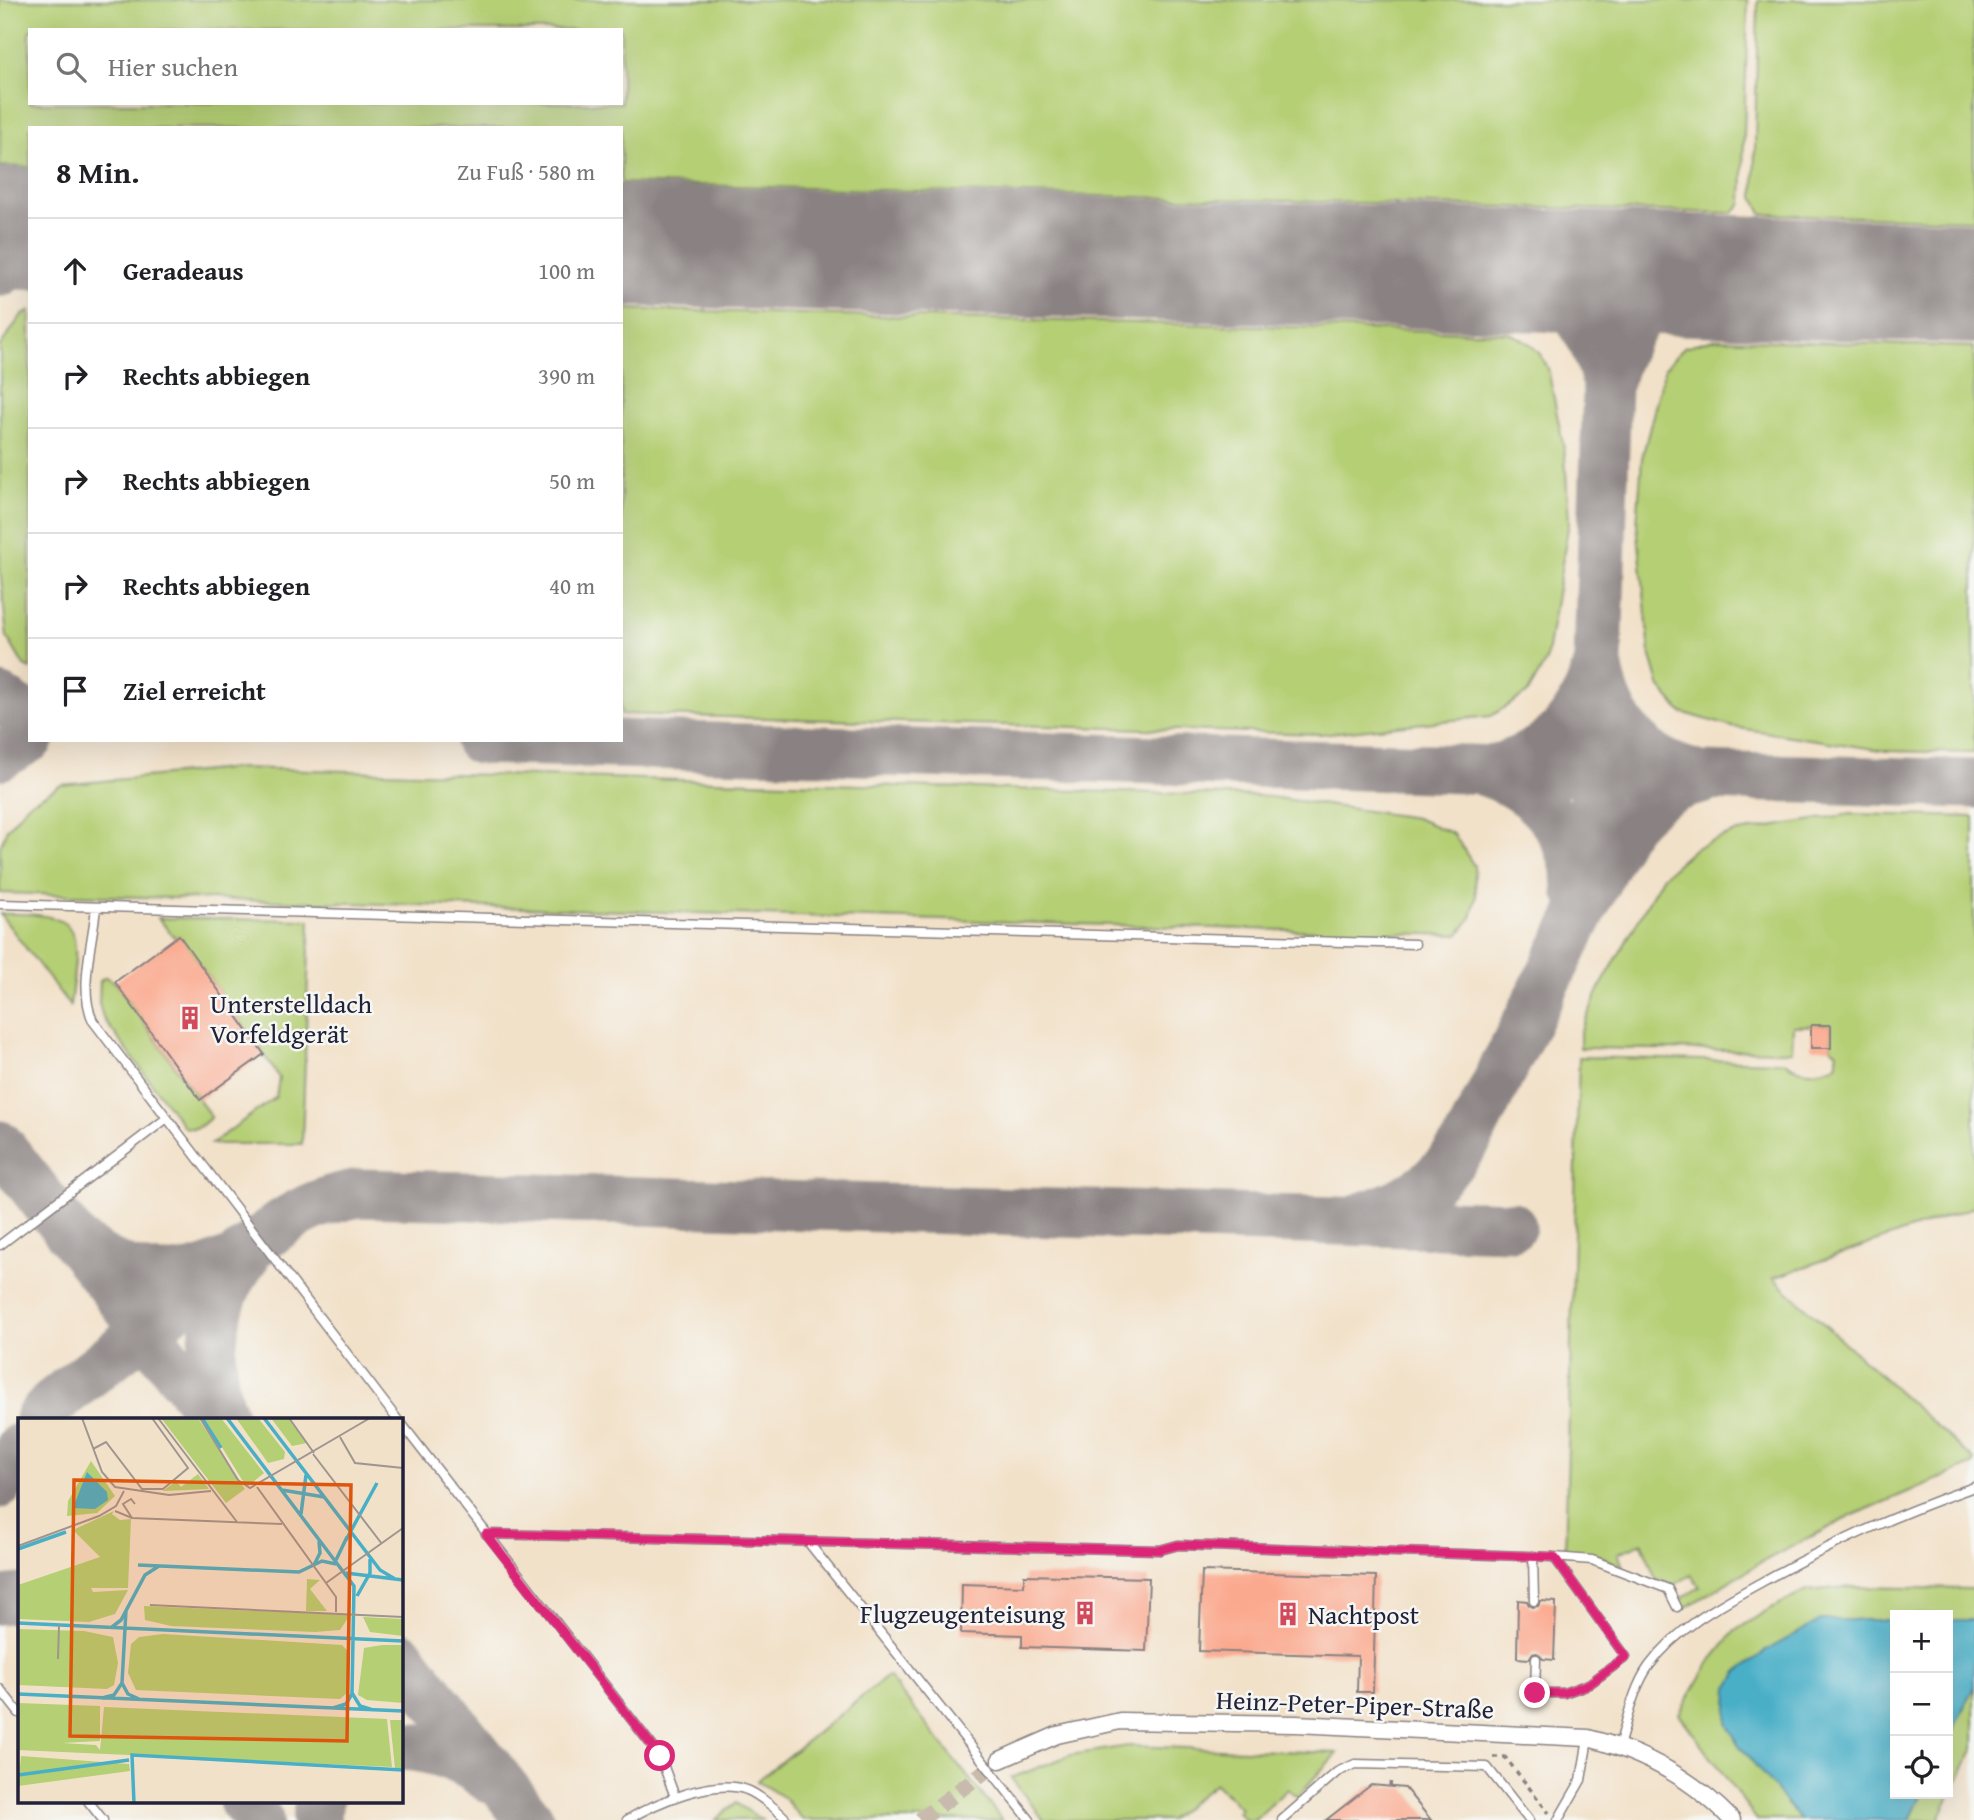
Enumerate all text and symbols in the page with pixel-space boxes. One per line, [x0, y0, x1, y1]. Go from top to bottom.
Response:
search box [28, 28, 623, 105]
text: Hier suchen [108, 47, 238, 86]
icon: search [52, 48, 90, 86]
text: 8 Min. [56, 150, 139, 194]
text: Zu Fuß · 580 m [457, 155, 595, 188]
text: Geradeaus [123, 251, 244, 290]
icon: ahead [56, 252, 94, 290]
text: 100 m [538, 254, 595, 287]
text: Rechts abbiegen [123, 356, 310, 395]
icon: right [56, 357, 94, 395]
text: 390 m [538, 359, 595, 392]
text: Rechts abbiegen [123, 461, 310, 500]
icon: right [56, 462, 94, 500]
text: 50 m [549, 464, 595, 497]
text: Rechts abbiegen [123, 566, 310, 605]
icon: right [56, 567, 94, 605]
text: 40 m [549, 569, 595, 602]
text: Ziel erreicht [123, 671, 266, 710]
icon: arrive [56, 672, 94, 710]
place label: Unterstelldach Vorfeldgerät [210, 984, 372, 1053]
building icon: Unterstelldach Vorfeldgerät [176, 1004, 204, 1032]
inset map [18, 1418, 402, 1802]
place label: Flugzeugenteisung [860, 1594, 1065, 1633]
place label: Nachtpost [1308, 1595, 1419, 1634]
building icon: Flugzeugenteisung [1071, 1599, 1099, 1627]
building icon: Nachtpost [1274, 1600, 1302, 1628]
map controls [1890, 1610, 1953, 1799]
button: + [1890, 1610, 1953, 1673]
button: − [1890, 1673, 1953, 1736]
route end [1519, 1677, 1550, 1708]
street label: Heinz-Peter-Piper-Straße [1215, 1680, 1495, 1728]
button: locate [1890, 1736, 1953, 1799]
route start [644, 1740, 675, 1771]

